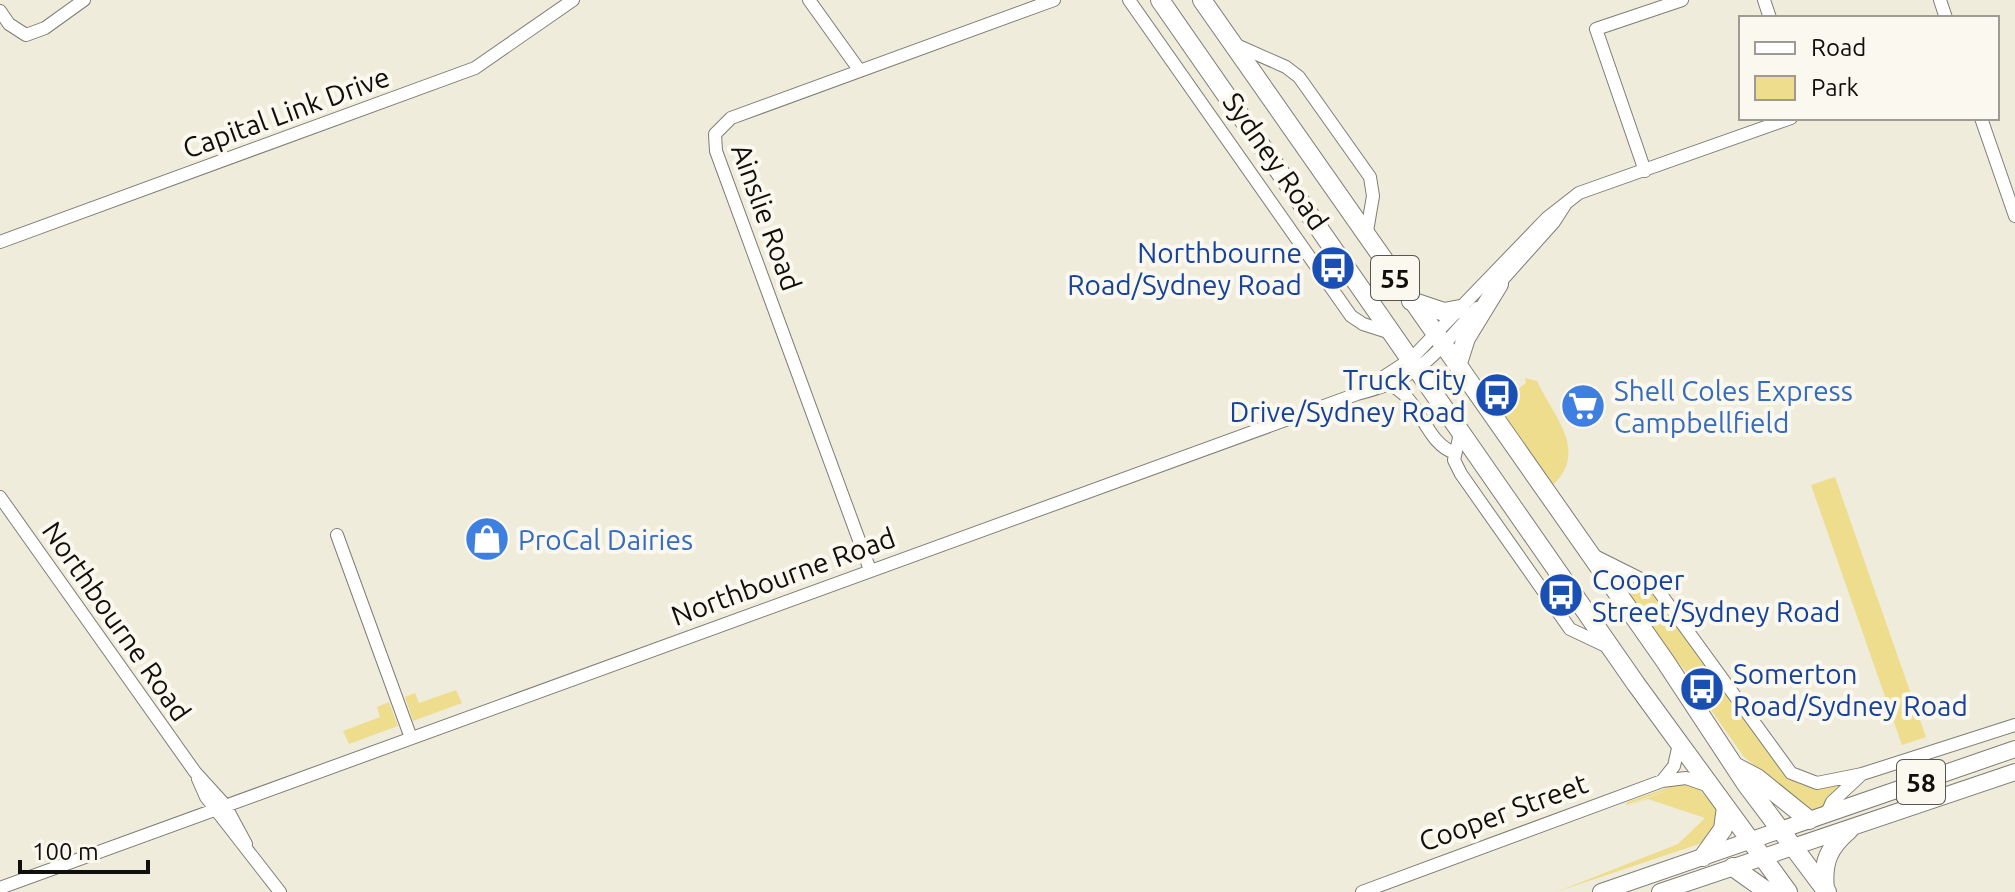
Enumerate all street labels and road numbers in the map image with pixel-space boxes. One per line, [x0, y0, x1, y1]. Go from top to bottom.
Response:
street label: Capital Link Drive [178, 60, 394, 164]
street label: Sydney Road [1217, 87, 1335, 235]
street label: Ainslie Road [726, 139, 808, 295]
road number: 55 [1371, 256, 1419, 300]
street label: Northbourne Road [37, 516, 197, 726]
street label: Northbourne Road [667, 521, 899, 631]
road number: 58 [1897, 760, 1945, 804]
street label: Cooper Street [1415, 767, 1591, 857]

